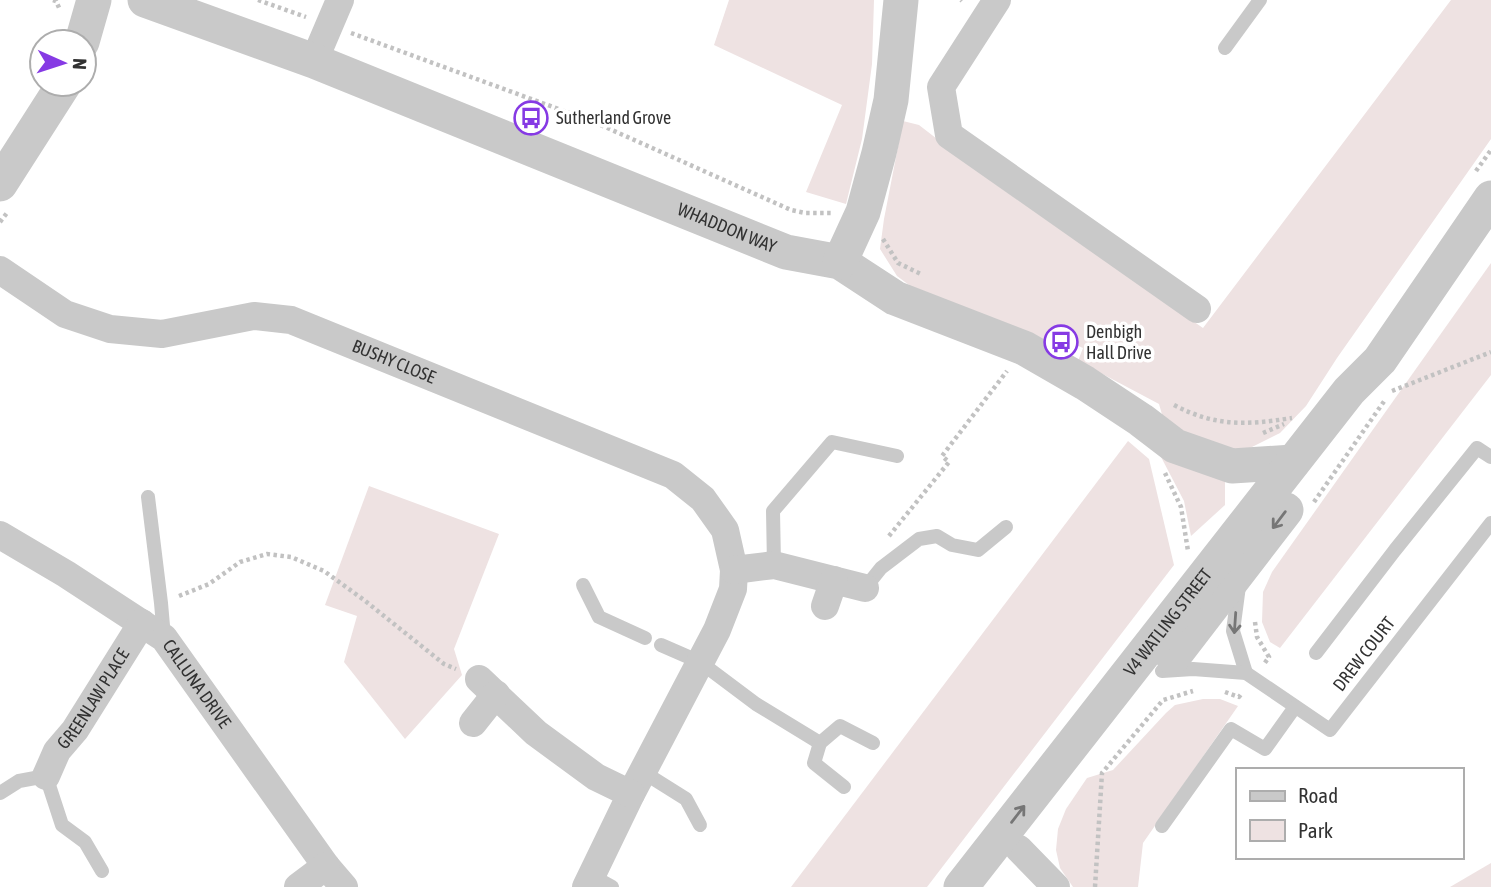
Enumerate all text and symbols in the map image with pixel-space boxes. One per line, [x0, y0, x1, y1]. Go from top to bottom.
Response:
north arrow [28, 28, 98, 98]
text: N [69, 58, 91, 70]
bus stop icon: Sutherland Grove [512, 99, 550, 137]
place label: Sutherland Grove [556, 107, 671, 128]
street label: WHADDON WAY [674, 198, 780, 257]
place label: Denbigh Hall Drive [1086, 321, 1152, 363]
bus stop icon: Denbigh Hall Drive [1042, 323, 1080, 361]
street label: BUSHY CLOSE [349, 335, 439, 388]
one-way arrow [1271, 510, 1286, 529]
street label: V4 WATLING STREET [1119, 564, 1216, 680]
one-way arrow [1228, 611, 1241, 634]
street label: DREW COURT [1328, 612, 1399, 695]
street label: CALLUNA DRIVE [158, 635, 236, 732]
street label: GREENLAW PLACE [52, 644, 134, 753]
legend [1236, 768, 1463, 859]
text: Road [1298, 783, 1338, 807]
one-way arrow [1010, 805, 1025, 823]
text: Park [1298, 818, 1333, 842]

